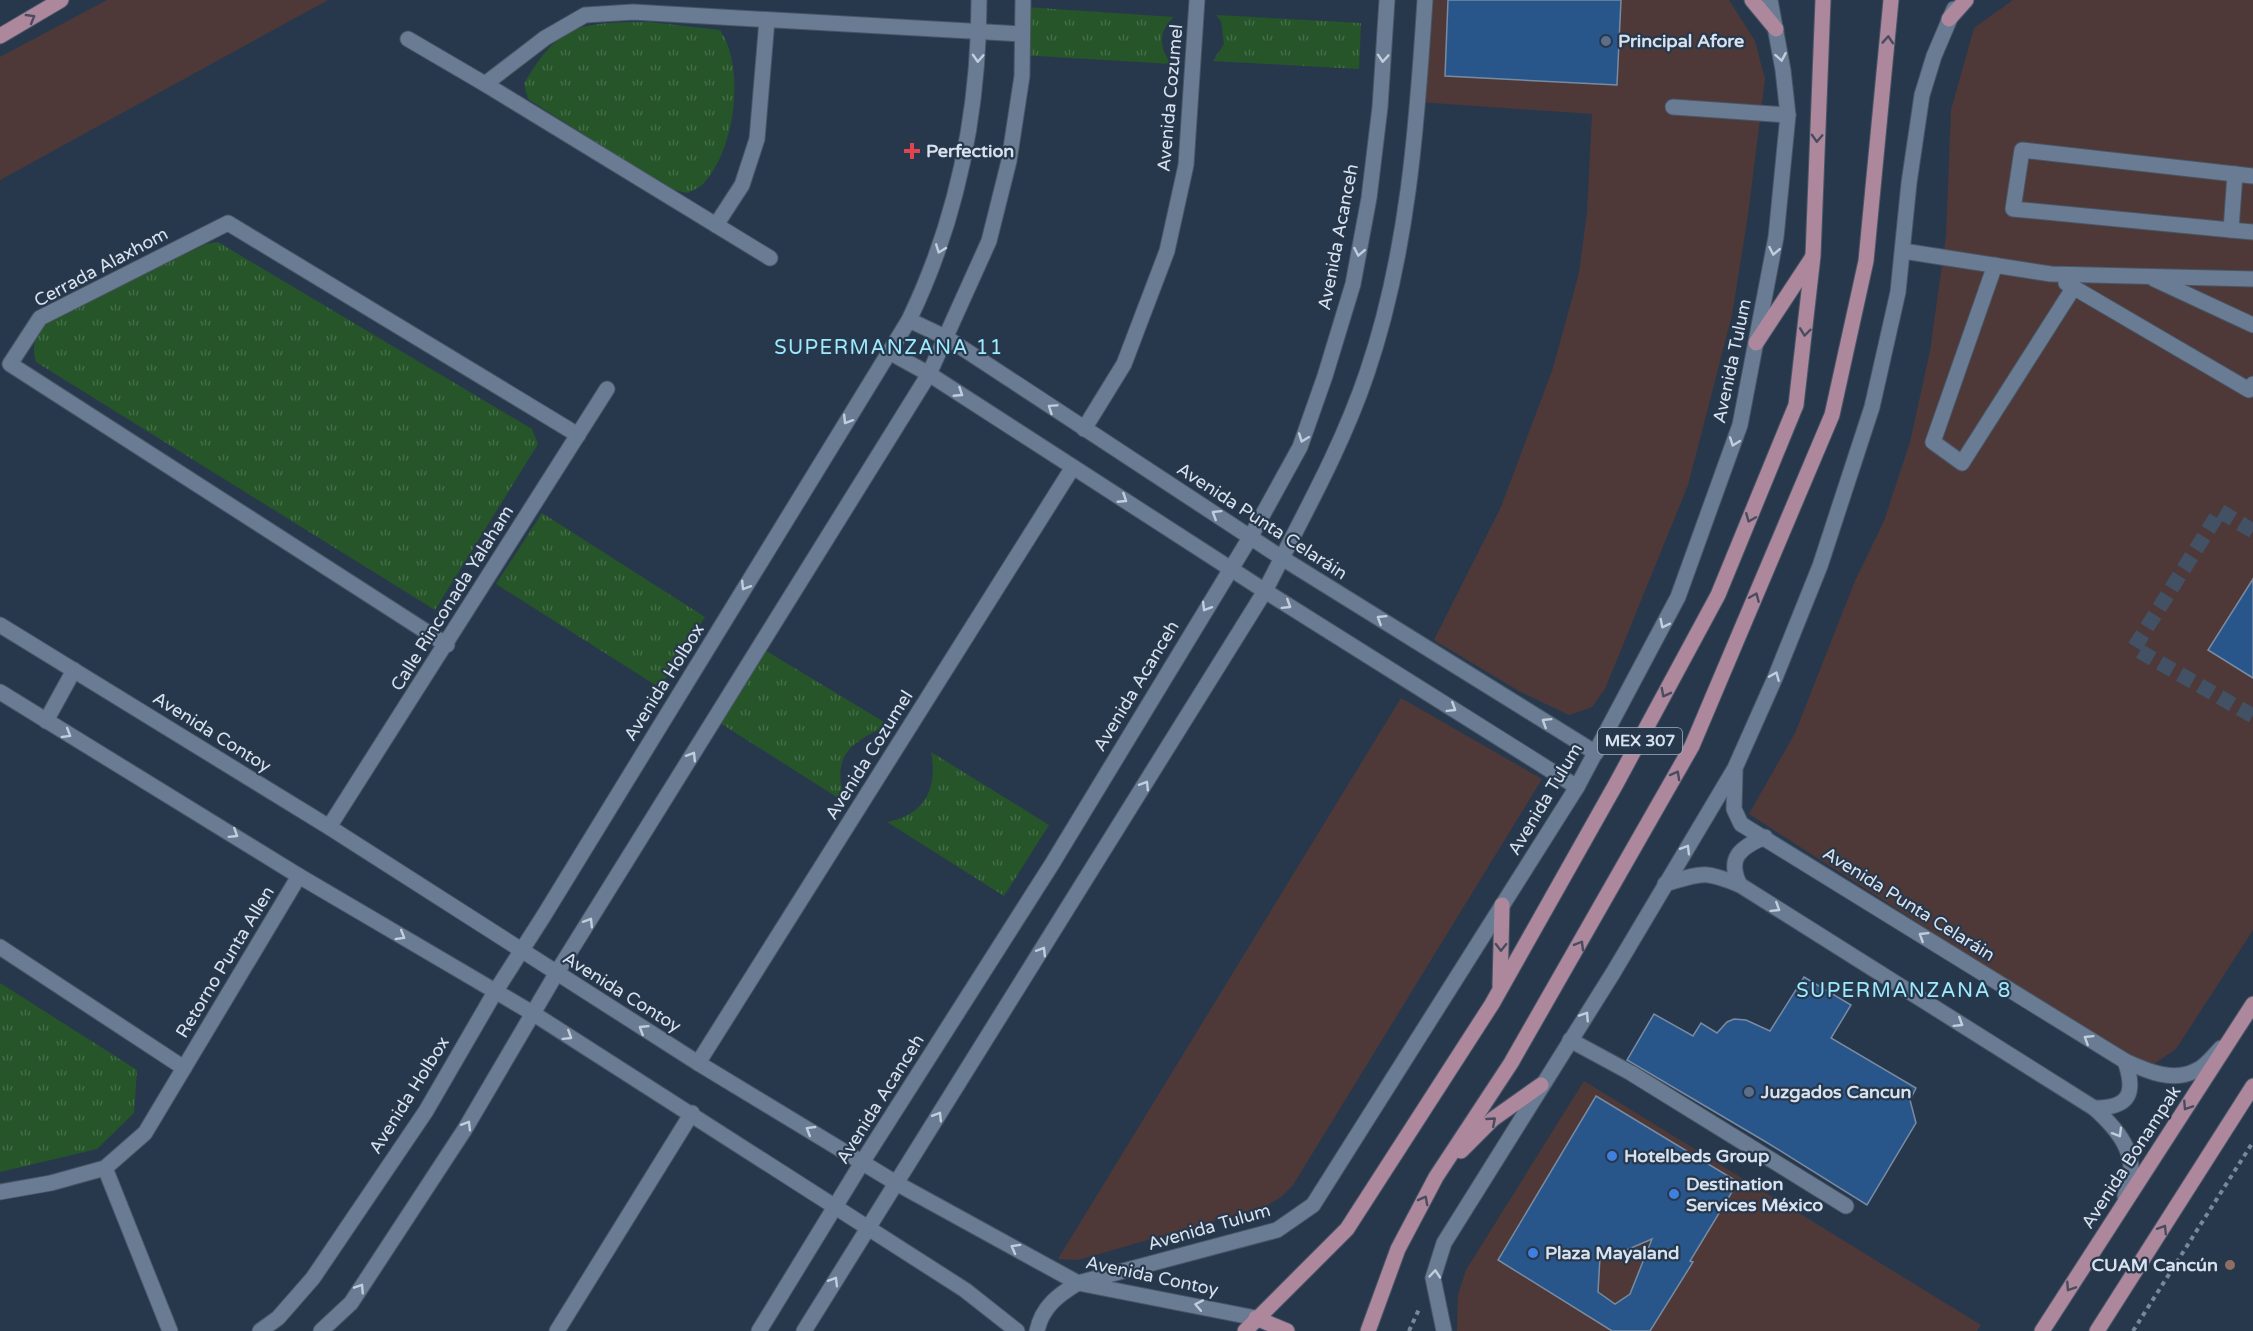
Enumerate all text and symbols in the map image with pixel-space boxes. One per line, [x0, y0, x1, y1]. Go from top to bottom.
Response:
one-way arrow [25, 14, 35, 25]
street label: Avenida Cozumel [1153, 23, 1187, 173]
place label: Principal Afore [1618, 30, 1744, 52]
marker: Principal Afore [1599, 34, 1613, 48]
one-way arrow [1881, 36, 1894, 45]
one-way arrow [1774, 52, 1787, 62]
one-way arrow [971, 54, 984, 63]
one-way arrow [1377, 54, 1390, 63]
one-way arrow [1811, 134, 1824, 143]
place label: Perfection [926, 140, 1014, 162]
marker: Perfection [903, 142, 921, 160]
street label: Avenida Acanceh [1313, 162, 1363, 312]
street label: Cerrada Alaxhom [30, 222, 172, 312]
one-way arrow [935, 243, 947, 254]
one-way arrow [1353, 246, 1366, 256]
one-way arrow [1768, 246, 1781, 256]
street label: Avenida Tulum [1708, 297, 1756, 425]
one-way arrow [1799, 328, 1812, 337]
district label: SUPERMANZANA 11 [774, 336, 1004, 360]
one-way arrow [953, 386, 964, 397]
one-way arrow [1048, 405, 1059, 416]
one-way arrow [843, 414, 855, 424]
one-way arrow [1297, 432, 1310, 443]
one-way arrow [1729, 436, 1742, 447]
street label: Avenida Punta Celaráin [1173, 458, 1351, 584]
one-way arrow [1116, 492, 1127, 503]
street label: Calle Rinconada Yalaham [386, 501, 518, 695]
one-way arrow [1212, 510, 1223, 521]
one-way arrow [1745, 511, 1757, 522]
one-way arrow [741, 580, 753, 590]
one-way arrow [1748, 592, 1760, 603]
one-way arrow [1281, 597, 1291, 609]
one-way arrow [1202, 601, 1214, 611]
one-way arrow [1377, 615, 1388, 626]
street label: Avenida Acanceh [1088, 617, 1184, 755]
one-way arrow [1660, 617, 1671, 628]
street label: Avenida Holbox [619, 619, 709, 745]
one-way arrow [1768, 671, 1780, 682]
street label: Avenida Cozumel [820, 686, 918, 824]
street label: Avenida Contoy [149, 687, 275, 777]
one-way arrow [1661, 687, 1672, 697]
one-way arrow [1446, 701, 1456, 713]
one-way arrow [1542, 718, 1553, 729]
one-way arrow [61, 726, 71, 738]
road number: MEX 307 [1598, 728, 1682, 754]
street label: Avenida Tulum [1503, 739, 1587, 859]
one-way arrow [684, 752, 696, 762]
one-way arrow [1669, 771, 1680, 781]
one-way arrow [1137, 781, 1149, 791]
one-way arrow [228, 827, 239, 838]
street label: Avenida Punta Celaráin [1819, 842, 1999, 966]
one-way arrow [1679, 845, 1690, 855]
street label: Retorno Punta Allen [171, 882, 279, 1042]
one-way arrow [1770, 901, 1780, 913]
one-way arrow [582, 918, 594, 928]
one-way arrow [395, 929, 405, 940]
one-way arrow [1919, 931, 1929, 943]
one-way arrow [1573, 940, 1585, 951]
one-way arrow [1495, 943, 1508, 952]
street label: Avenida Contoy [559, 947, 685, 1037]
one-way arrow [1034, 947, 1046, 957]
district label: SUPERMANZANA 8 [1796, 979, 2012, 1003]
one-way arrow [1578, 1012, 1590, 1022]
one-way arrow [1953, 1016, 1963, 1028]
one-way arrow [639, 1024, 649, 1036]
one-way arrow [562, 1028, 573, 1039]
street label: Avenida Acanceh [831, 1030, 929, 1168]
street label: Avenida Holbox [364, 1032, 454, 1158]
one-way arrow [2084, 1035, 2095, 1046]
place label: Juzgados Cancun [1760, 1081, 1912, 1103]
street label: Avenida Bonampak [2077, 1081, 2186, 1233]
marker: Juzgados Cancun [1742, 1085, 1756, 1099]
one-way arrow [2183, 1099, 2194, 1110]
one-way arrow [931, 1112, 943, 1122]
one-way arrow [1485, 1117, 1496, 1128]
one-way arrow [460, 1121, 471, 1131]
one-way arrow [806, 1125, 816, 1137]
one-way arrow [2111, 1127, 2122, 1138]
place label: Hotelbeds Group [1624, 1145, 1769, 1167]
marker: Hotelbeds Group [1605, 1149, 1619, 1163]
place label: Destination Services México [1686, 1173, 1823, 1216]
marker: Destination Services México [1667, 1187, 1681, 1201]
one-way arrow [1417, 1196, 1428, 1207]
street label: Avenida Tulum [1145, 1199, 1273, 1255]
one-way arrow [2156, 1225, 2168, 1235]
place label: Plaza Mayaland [1545, 1242, 1679, 1264]
one-way arrow [1011, 1244, 1021, 1255]
marker: Plaza Mayaland [1526, 1246, 1540, 1260]
street label: Avenida Contoy [1084, 1251, 1221, 1301]
place label: CUAM Cancún [2092, 1254, 2218, 1276]
marker: CUAM Cancún [2223, 1258, 2237, 1272]
one-way arrow [1428, 1269, 1441, 1278]
one-way arrow [827, 1277, 838, 1287]
one-way arrow [2066, 1281, 2077, 1292]
one-way arrow [353, 1284, 364, 1295]
one-way arrow [1194, 1300, 1203, 1312]

